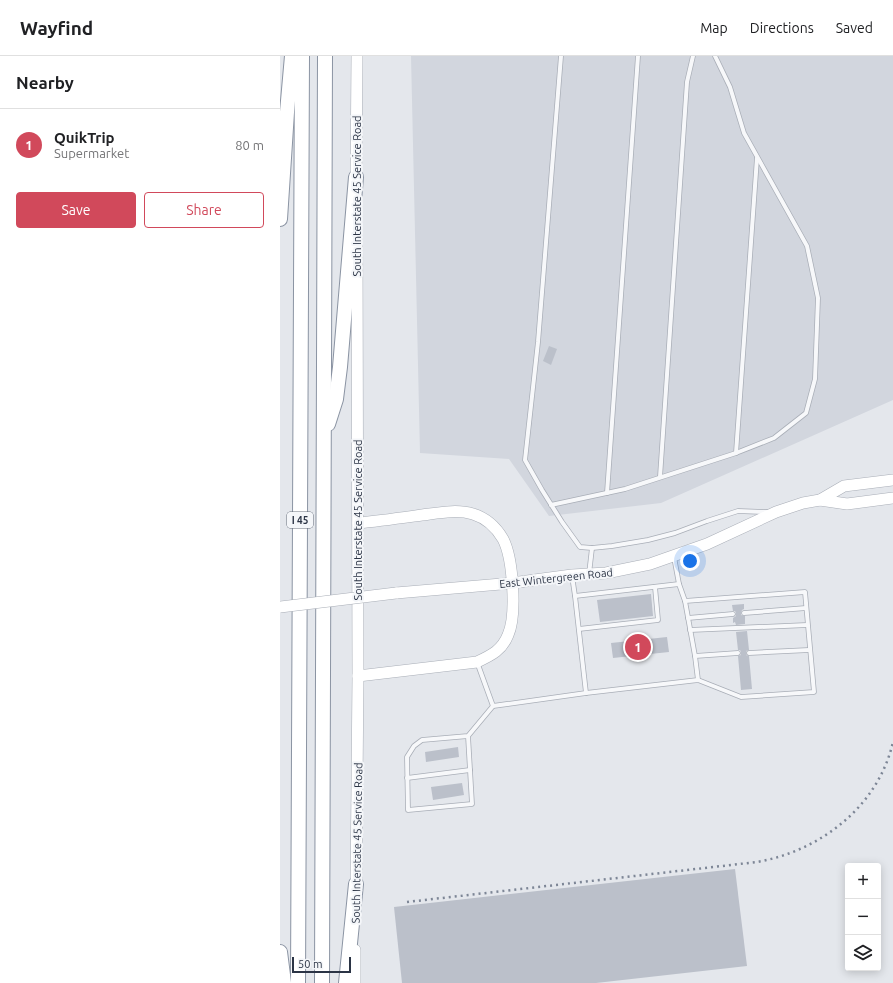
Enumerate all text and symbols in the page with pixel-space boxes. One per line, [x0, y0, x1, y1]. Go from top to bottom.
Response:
text: Wayfind [20, 17, 93, 39]
text: Map [700, 20, 728, 36]
text: Directions [750, 20, 814, 36]
text: Saved [836, 20, 873, 36]
text: Nearby [16, 73, 74, 92]
street label: South Interstate 45 Service Road [351, 115, 363, 277]
text: QuikTrip [54, 129, 115, 146]
text: 1 [25, 138, 33, 152]
text: 80 m [235, 138, 264, 152]
text: Supermarket [54, 146, 129, 160]
button: Save [16, 192, 136, 228]
button: Share [144, 192, 264, 228]
street label: South Interstate 45 Service Road [352, 439, 364, 601]
road number: I 45 [287, 512, 313, 528]
your location [680, 551, 700, 571]
street label: East Wintergreen Road [499, 566, 613, 590]
pin: 1 [625, 632, 651, 662]
street label: South Interstate 45 Service Road [350, 762, 364, 924]
map controls [845, 863, 881, 971]
button: + [845, 863, 881, 899]
button: − [845, 899, 881, 935]
button: layers [845, 935, 881, 971]
scale bar [292, 955, 351, 974]
text: 50 m [298, 958, 322, 970]

